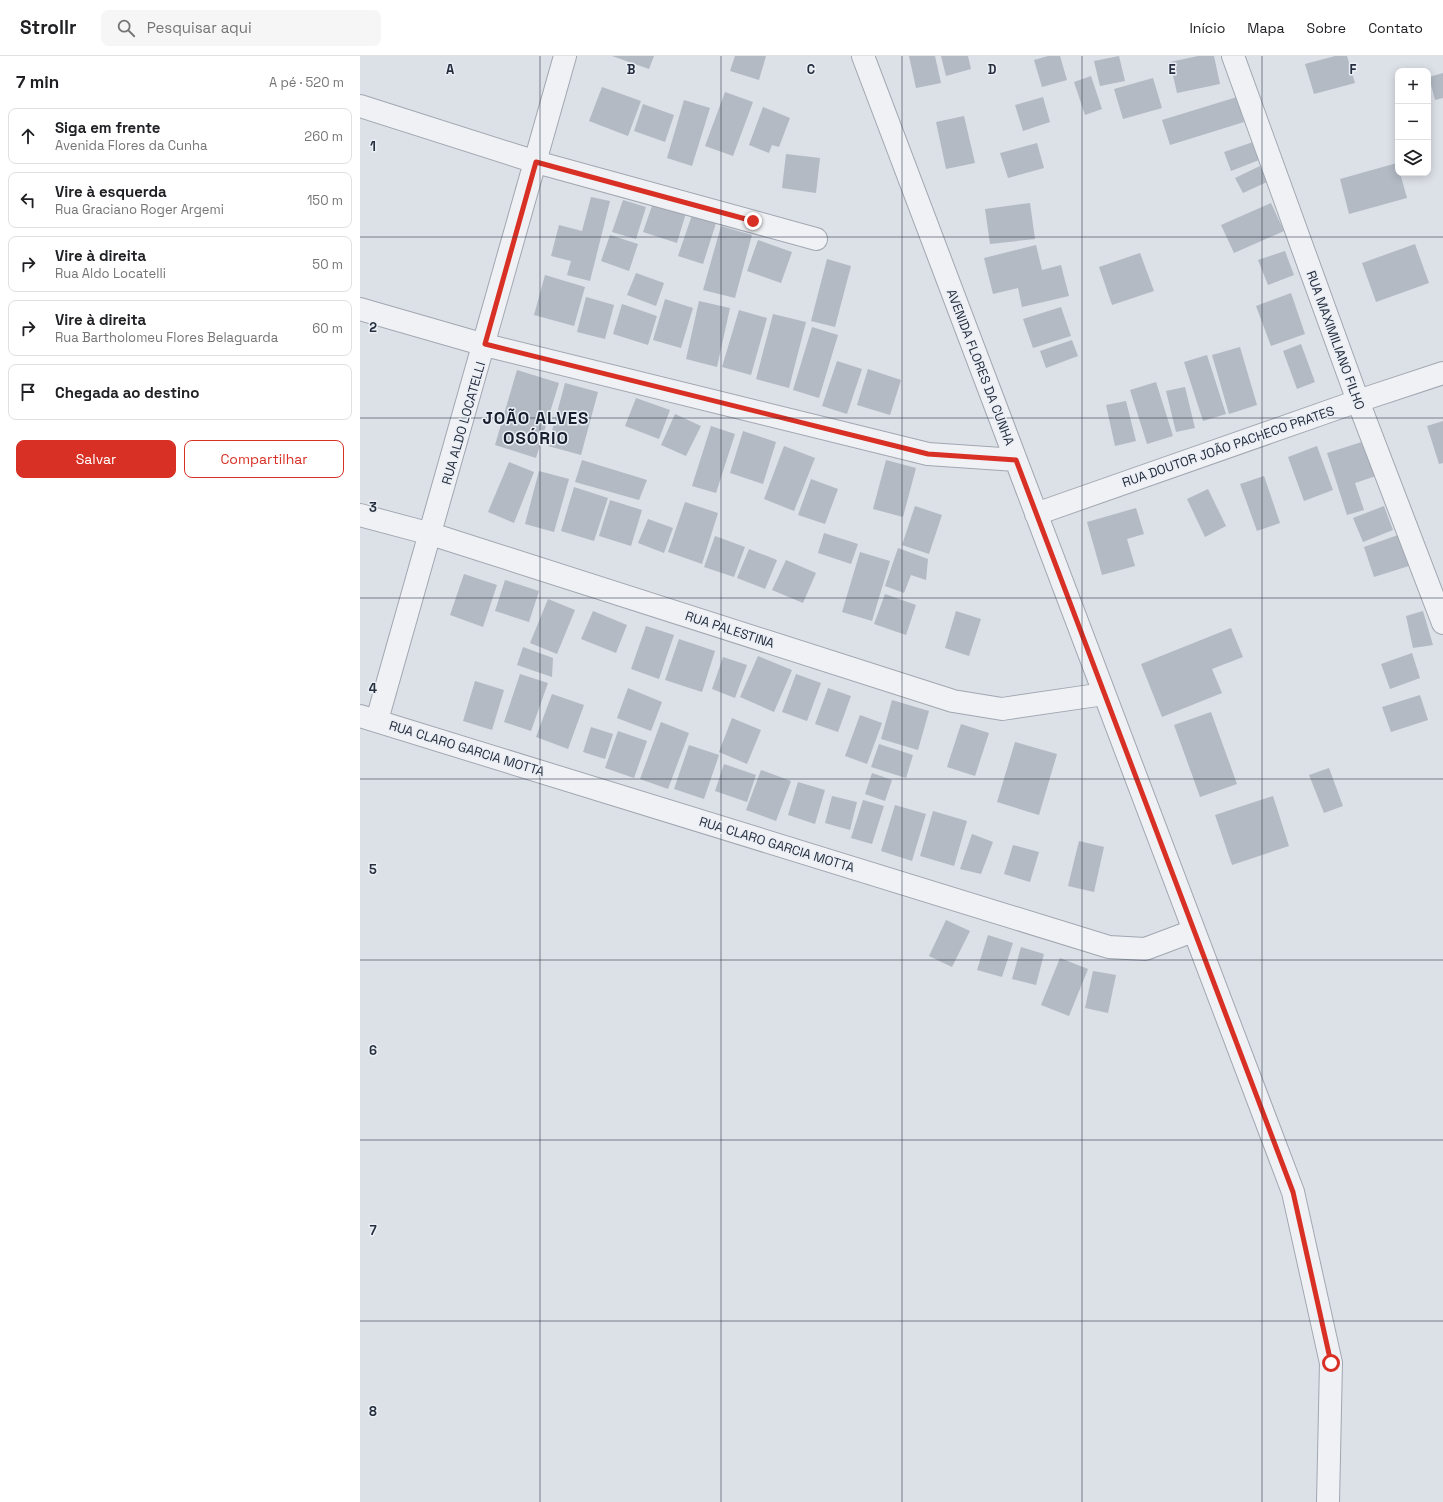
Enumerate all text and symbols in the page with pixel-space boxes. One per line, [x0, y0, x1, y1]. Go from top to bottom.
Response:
search box [101, 10, 381, 46]
text: Strollr [20, 15, 77, 40]
icon: search [115, 17, 137, 39]
text: Pesquisar aqui [147, 18, 252, 37]
text: Início [1189, 19, 1225, 37]
text: Mapa [1247, 19, 1285, 37]
text: Sobre [1307, 19, 1346, 37]
text: Contato [1368, 19, 1423, 37]
text: A [446, 61, 455, 78]
text: B [627, 61, 636, 78]
text: C [807, 61, 815, 78]
text: D [988, 61, 997, 78]
text: E [1168, 61, 1176, 78]
text: F [1350, 61, 1357, 78]
map controls [1395, 68, 1431, 176]
button: + [1395, 68, 1431, 104]
text: 7 min [16, 71, 59, 93]
text: A pé · 520 m [269, 74, 344, 91]
button: − [1395, 104, 1431, 140]
text: Siga em frente [55, 118, 161, 137]
icon: ahead [17, 125, 39, 147]
text: 260 m [304, 128, 343, 145]
text: Avenida Flores da Cunha [55, 137, 207, 154]
text: 1 [370, 138, 376, 155]
button: layers [1395, 140, 1431, 176]
text: Vire à esquerda [55, 182, 167, 201]
icon: left [17, 189, 39, 211]
text: 150 m [307, 192, 343, 209]
text: Rua Graciano Roger Argemi [55, 201, 224, 218]
route end [744, 212, 762, 230]
text: Vire à direita [55, 246, 146, 265]
icon: right [17, 253, 39, 275]
text: 50 m [312, 256, 343, 273]
text: Rua Aldo Locatelli [55, 265, 166, 282]
street label: RUA MAXIMILIANO FILHO [1302, 268, 1369, 412]
street label: AVENIDA FLORES DA CUNHA [943, 287, 1018, 448]
text: Vire à direita [55, 310, 146, 329]
icon: right [17, 317, 39, 339]
text: 2 [369, 319, 377, 336]
text: 60 m [312, 320, 343, 337]
text: Rua Bartholomeu Flores Belaguarda [55, 329, 278, 346]
street label: RUA ALDO LOCATELLI [438, 360, 489, 487]
icon: arrive [17, 381, 39, 403]
text: Chegada ao destino [55, 383, 199, 402]
street label: RUA DOUTOR JOÃO PACHECO PRATES [1120, 402, 1337, 491]
district label: JOÃO ALVES OSÓRIO [483, 407, 589, 449]
button: Salvar [16, 440, 176, 478]
button: Compartilhar [184, 440, 344, 478]
text: 3 [369, 499, 377, 516]
street label: RUA PALESTINA [683, 607, 777, 652]
text: 4 [369, 680, 377, 697]
street label: RUA CLARO GARCIA MOTTA [387, 717, 547, 780]
street label: RUA CLARO GARCIA MOTTA [697, 813, 857, 876]
text: 5 [369, 861, 377, 878]
text: 6 [369, 1042, 377, 1059]
text: 7 [369, 1222, 377, 1239]
route start [1322, 1354, 1340, 1372]
text: 8 [369, 1403, 377, 1420]

